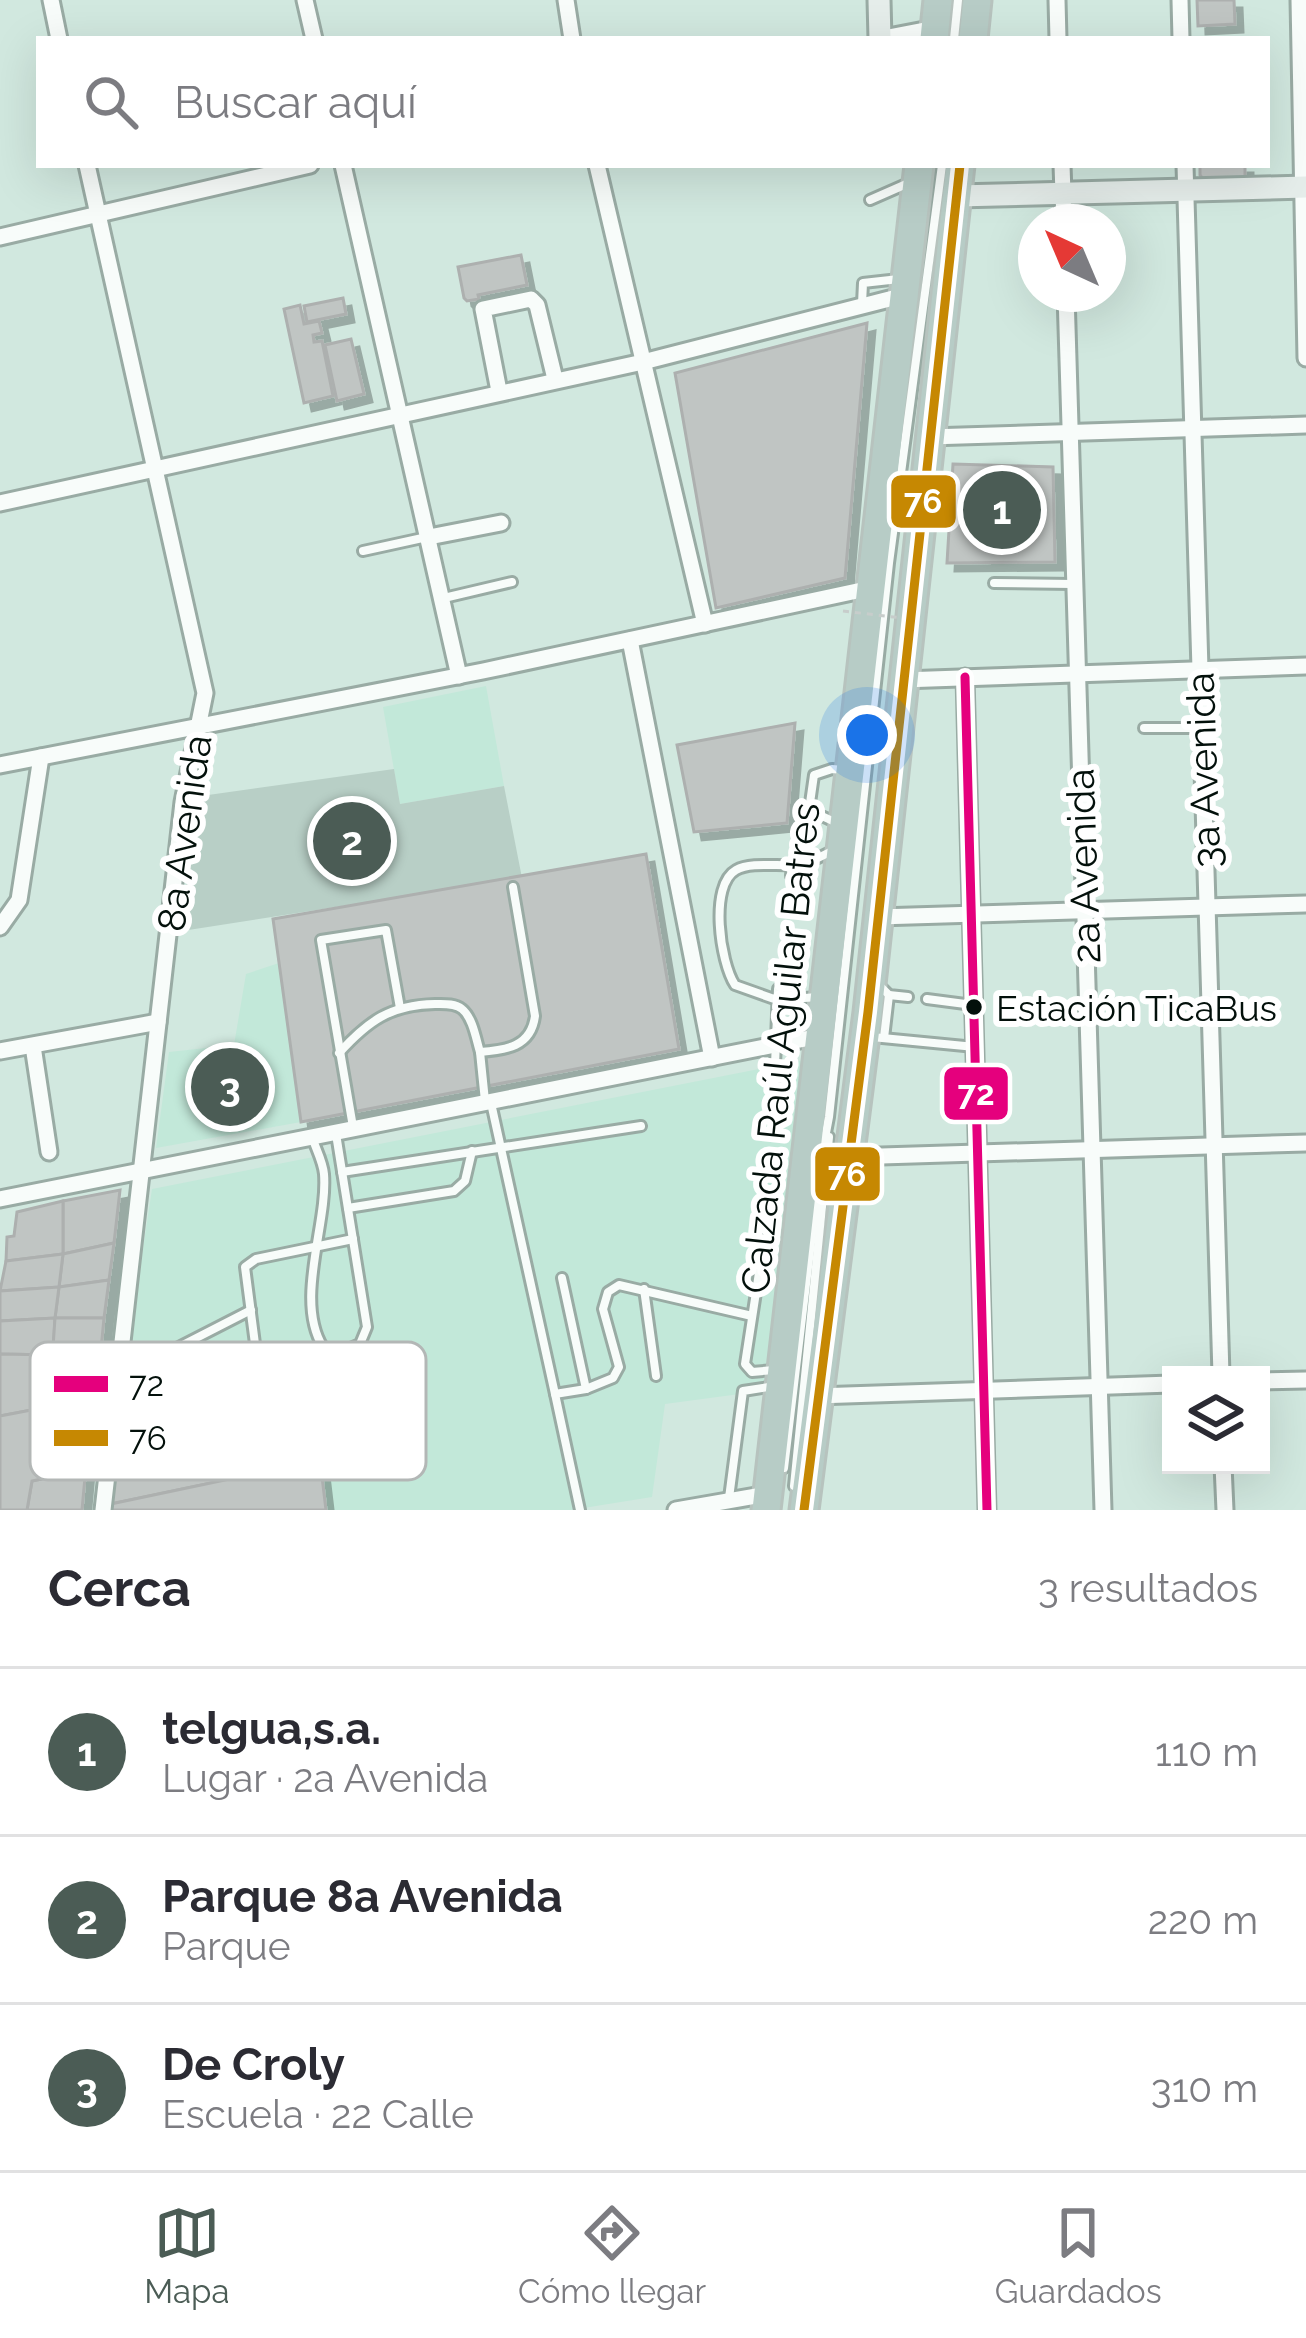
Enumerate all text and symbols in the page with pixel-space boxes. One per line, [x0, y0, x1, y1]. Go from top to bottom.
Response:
search box [36, 36, 1270, 168]
icon: search [78, 69, 144, 135]
text: Buscar aquí [174, 76, 417, 129]
north arrow [1018, 204, 1126, 312]
pin: 1 [963, 465, 1041, 555]
line badge: 76 [889, 473, 958, 530]
text: 76 [904, 482, 942, 521]
street label: 3a Avenida [1177, 671, 1229, 869]
your location [837, 705, 897, 765]
street label: 8a Avenida [147, 732, 221, 934]
street label: 2a Avenida [1057, 768, 1109, 964]
pin: 2 [313, 796, 391, 886]
street label: Calzada Raúl Aguilar Batres [731, 800, 829, 1296]
place label: Estación TicaBus [996, 987, 1277, 1029]
marker: Estación TicaBus [963, 996, 985, 1018]
pin: 3 [191, 1042, 269, 1132]
line badge: 72 [942, 1065, 1010, 1122]
text: 72 [957, 1074, 995, 1113]
line badge: 76 [813, 1145, 882, 1203]
text: 76 [828, 1155, 866, 1194]
legend [30, 1342, 426, 1480]
text: 72 [129, 1365, 164, 1404]
map controls [1162, 1366, 1270, 1474]
button: layers [1162, 1366, 1270, 1474]
text: 76 [129, 1419, 167, 1458]
text: Cerca [48, 1558, 191, 1618]
text: 3 resultados [1038, 1565, 1258, 1611]
text: telgua,s.a. [162, 1702, 381, 1755]
text: 1 [77, 1729, 97, 1775]
text: 110 m [1155, 1729, 1258, 1775]
text: Lugar · 2a Avenida [162, 1755, 488, 1801]
text: Parque 8a Avenida [162, 1870, 562, 1923]
text: 2 [76, 1897, 98, 1943]
text: 220 m [1148, 1897, 1258, 1943]
text: Parque [162, 1923, 291, 1969]
text: De Croly [162, 2038, 345, 2091]
text: 3 [76, 2065, 98, 2111]
text: 310 m [1151, 2065, 1258, 2111]
text: Escuela · 22 Calle [162, 2091, 474, 2137]
tab: Mapa [144, 2200, 229, 2311]
tab: Cómo llegar [518, 2200, 706, 2311]
tab: Guardados [995, 2200, 1162, 2311]

